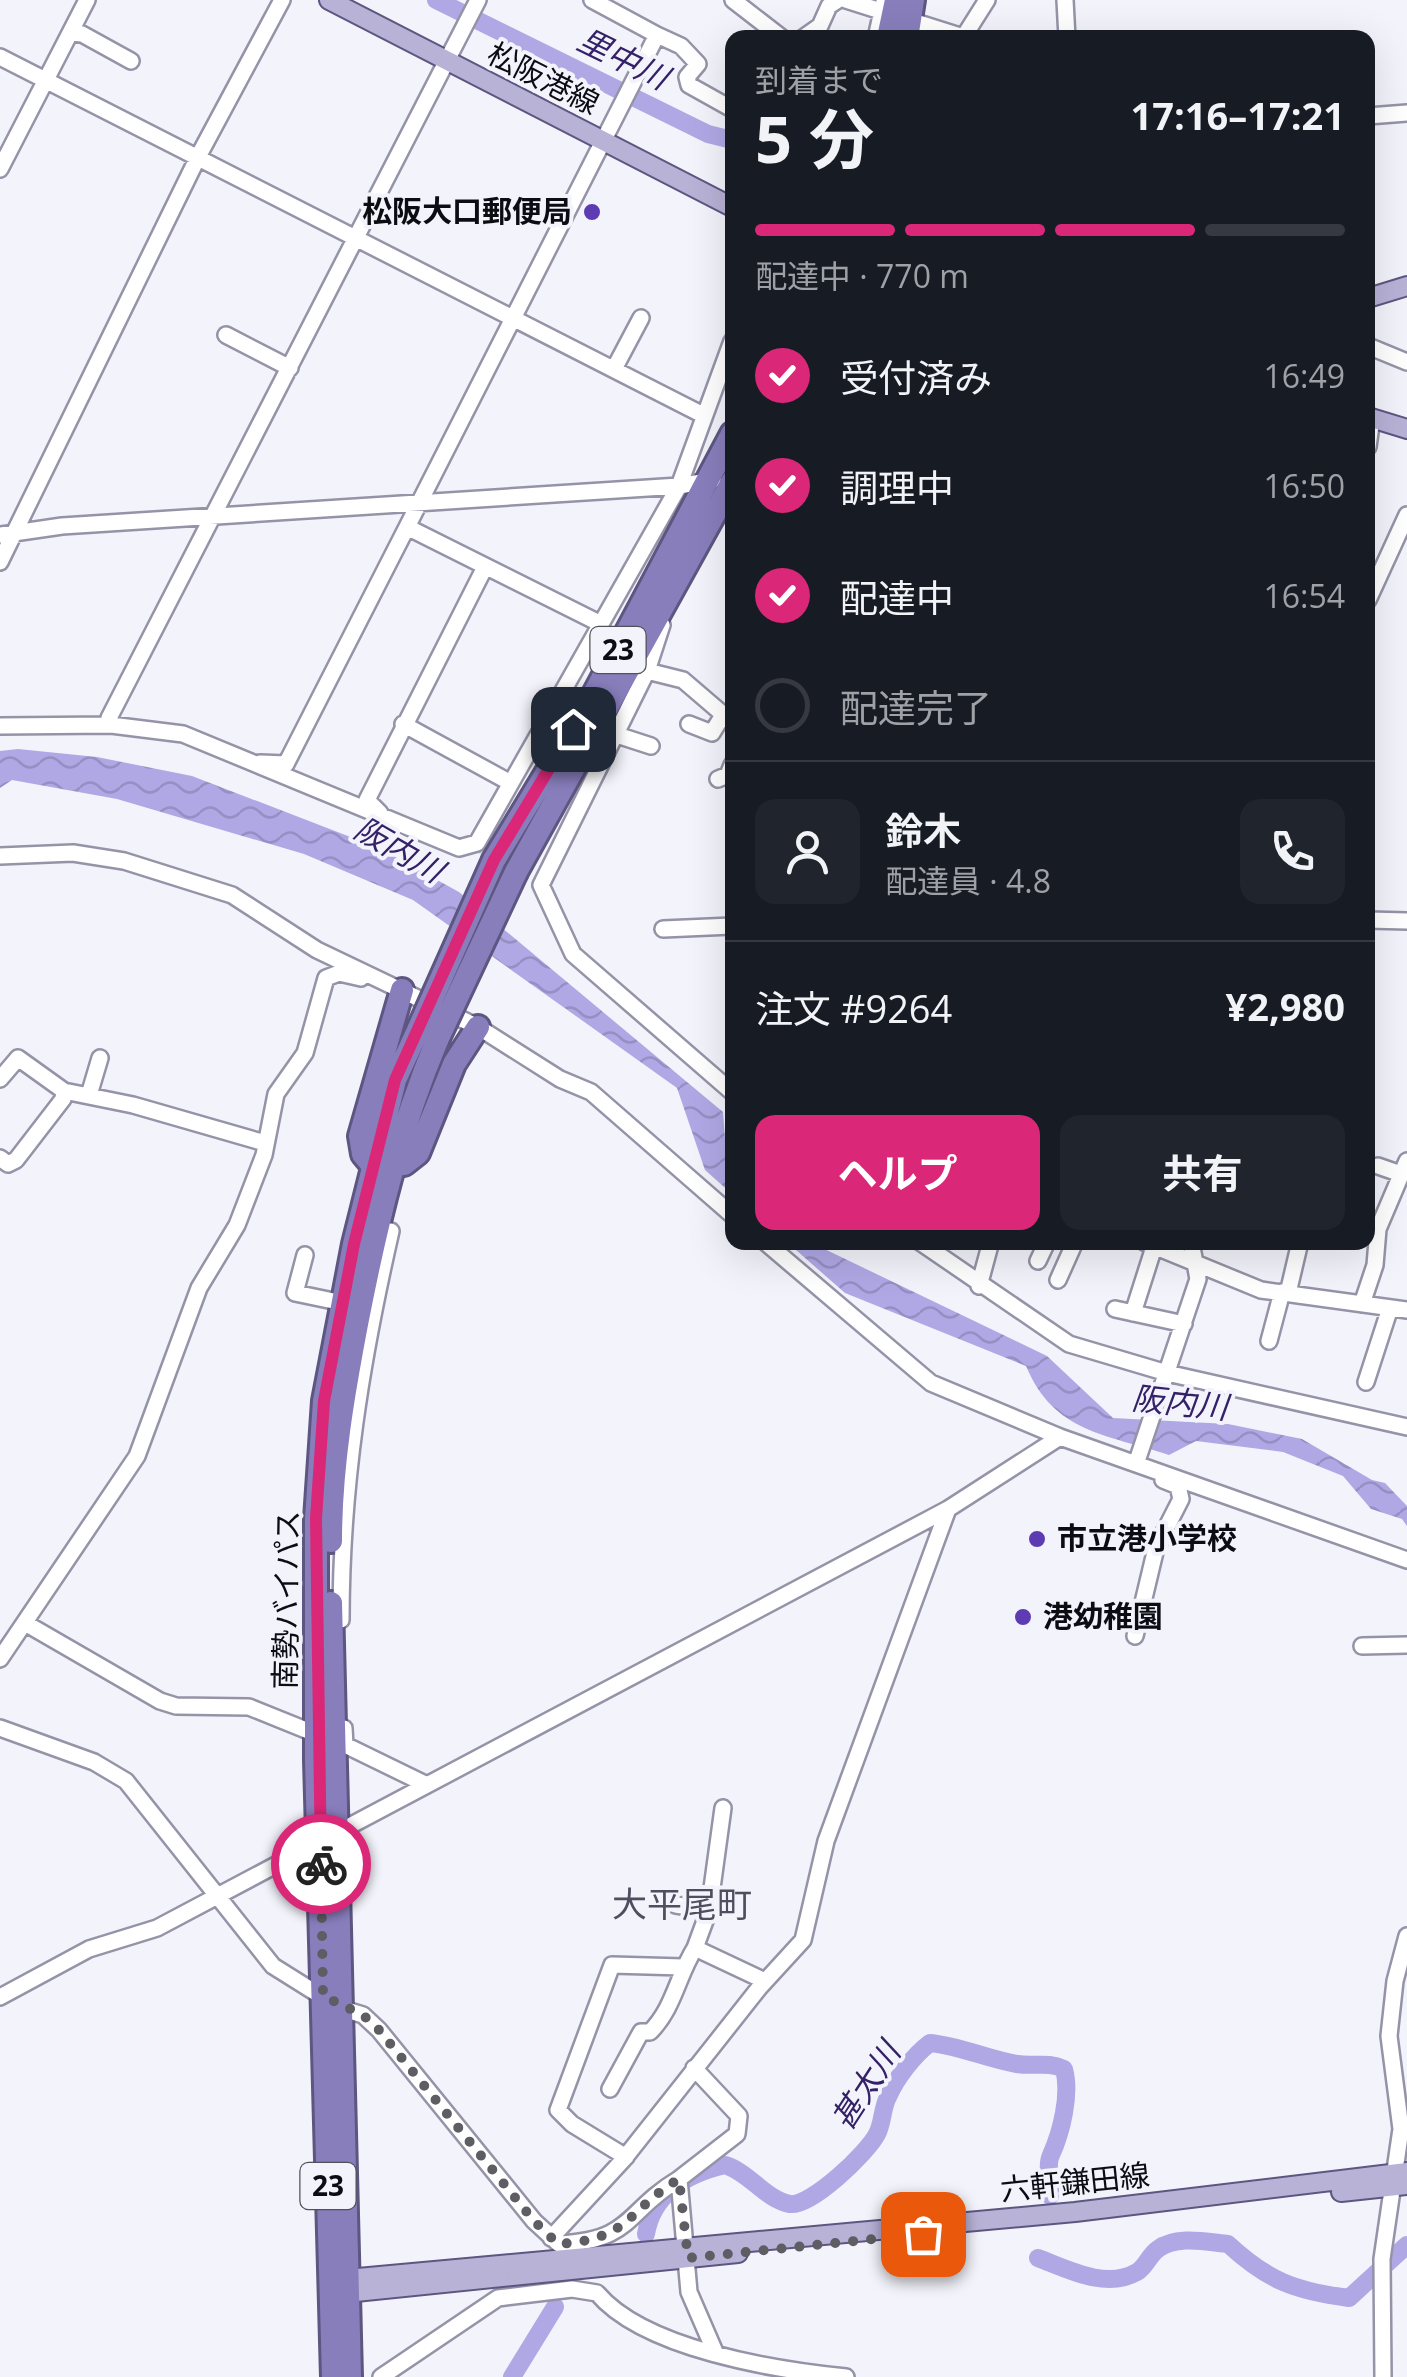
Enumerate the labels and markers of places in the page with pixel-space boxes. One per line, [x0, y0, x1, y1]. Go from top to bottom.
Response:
place label: 松阪大口郵便局 [362, 190, 572, 231]
marker: 松阪大口郵便局 [581, 201, 603, 223]
pin [531, 687, 616, 772]
place label: 市立港小学校 [1057, 1517, 1237, 1558]
marker: 市立港小学校 [1026, 1528, 1048, 1550]
place label: 港幼稚園 [1043, 1595, 1163, 1636]
marker: 港幼稚園 [1012, 1606, 1034, 1628]
pin [881, 2192, 966, 2277]

